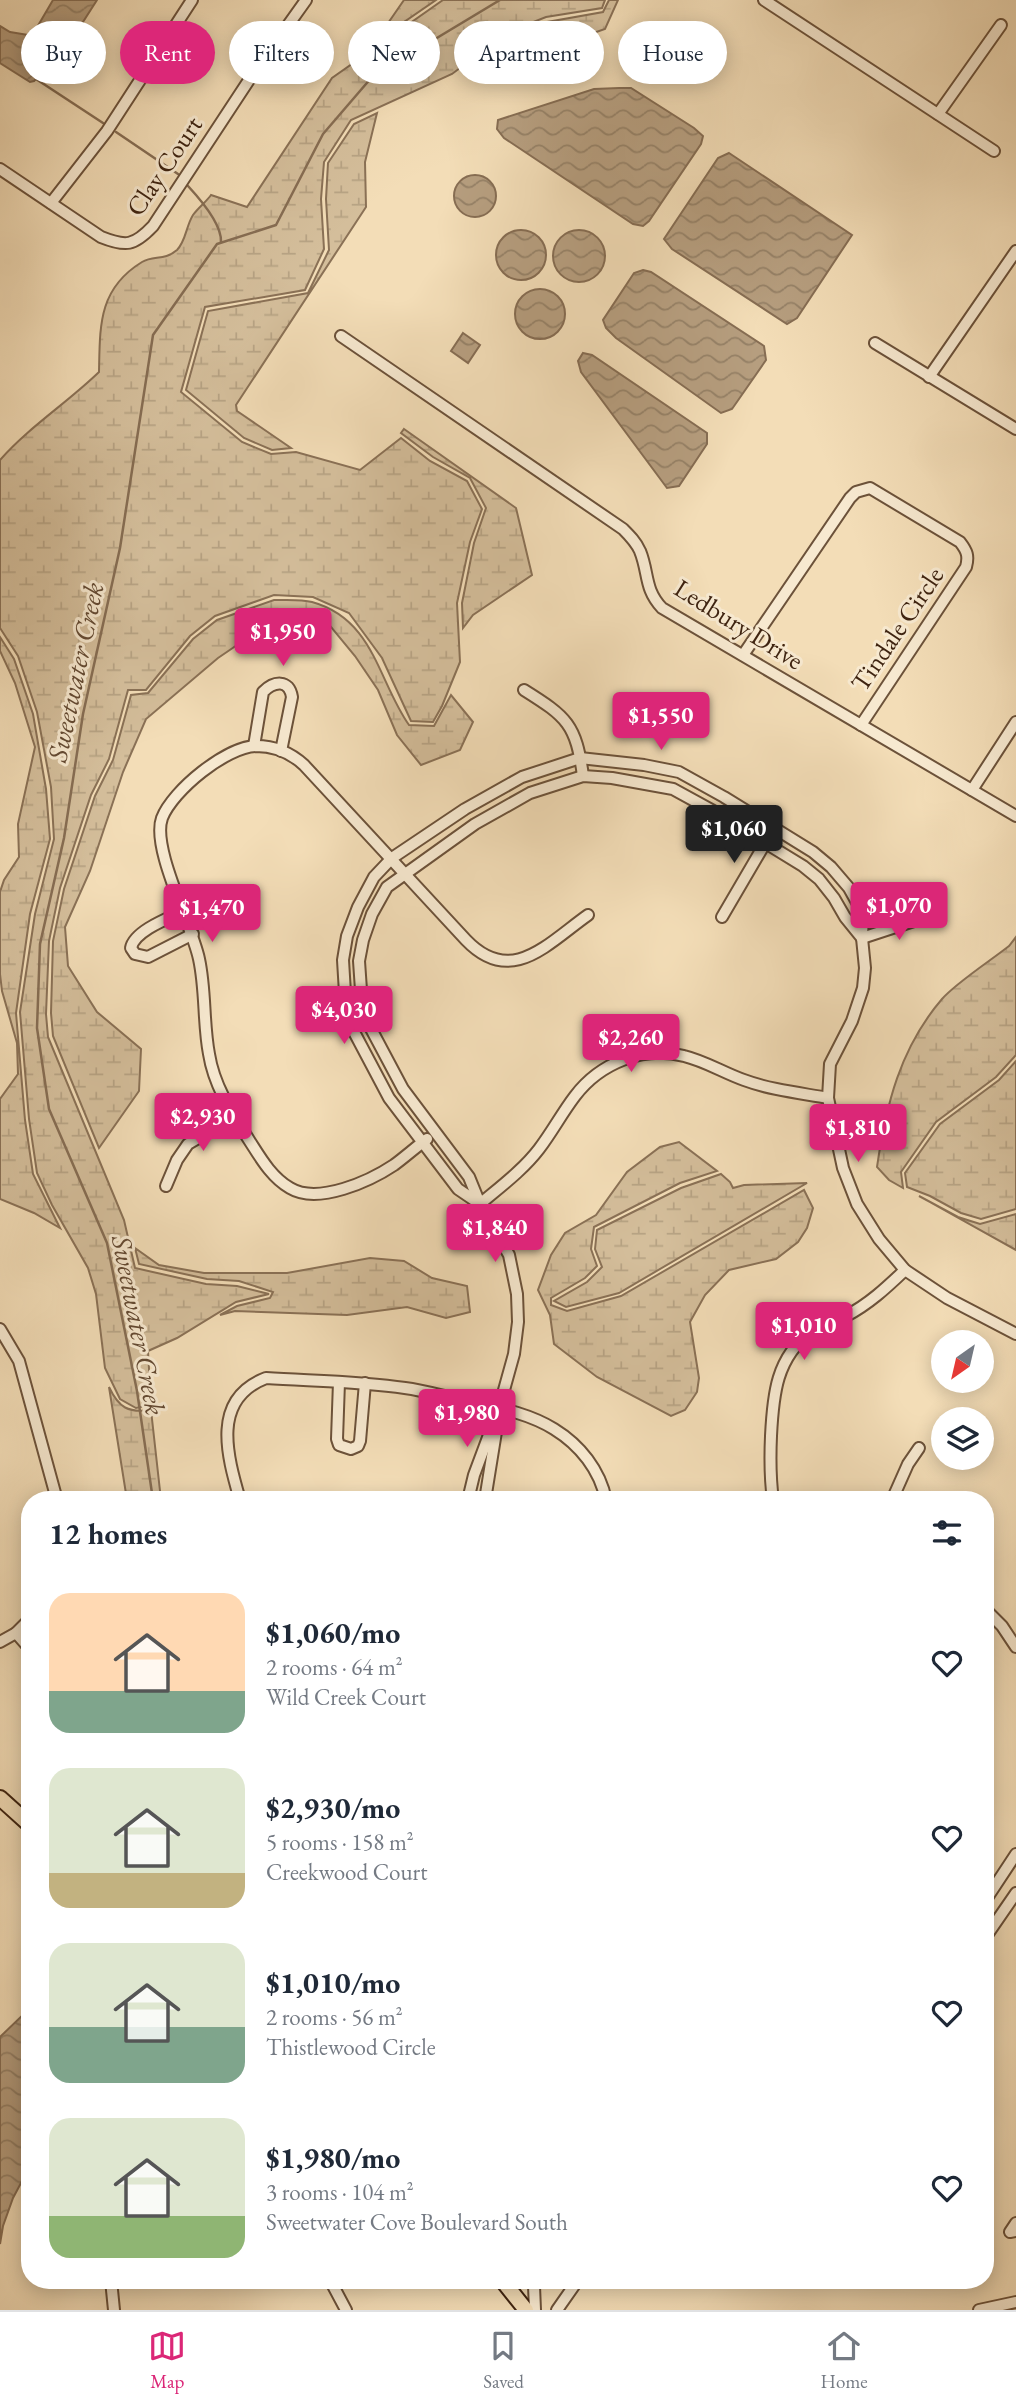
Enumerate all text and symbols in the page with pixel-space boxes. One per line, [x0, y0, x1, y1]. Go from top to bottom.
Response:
chip: Buy [21, 21, 106, 84]
chip: Rent [120, 21, 215, 84]
chip: Filters [229, 21, 334, 84]
chip: New [348, 21, 440, 84]
chip: Apartment [454, 21, 604, 84]
chip: House [618, 21, 727, 84]
street label: Clay Court [118, 110, 210, 222]
street label: Tindale Circle [843, 560, 951, 698]
street label: Ledbury Drive [668, 571, 810, 677]
water label: Sweetwater Creek [38, 579, 112, 766]
pin: $1,950 [226, 608, 340, 668]
text: $1,950 [251, 616, 315, 646]
pin: $1,550 [604, 692, 718, 752]
text: $1,550 [629, 700, 693, 730]
pin: $1,060 [677, 806, 791, 865]
text: $1,060 [702, 813, 766, 843]
pin: $1,070 [842, 883, 956, 942]
pin: $1,470 [155, 884, 269, 944]
text: $1,070 [867, 890, 931, 920]
text: $1,470 [180, 892, 244, 922]
pin: $4,030 [287, 986, 401, 1046]
text: $4,030 [312, 994, 376, 1024]
pin: $2,260 [574, 1014, 688, 1074]
text: $2,260 [599, 1022, 663, 1052]
pin: $2,930 [146, 1094, 260, 1153]
text: $2,930 [171, 1101, 235, 1131]
pin: $1,810 [801, 1104, 915, 1164]
text: $1,810 [826, 1112, 890, 1142]
pin: $1,840 [438, 1204, 552, 1264]
text: $1,840 [463, 1212, 527, 1242]
water label: Sweetwater Creek [104, 1231, 174, 1418]
pin: $1,010 [747, 1302, 861, 1362]
text: $1,010 [772, 1310, 836, 1340]
north arrow [931, 1330, 994, 1393]
map controls [931, 1330, 994, 1470]
pin: $1,980 [410, 1390, 524, 1449]
text: $1,980 [435, 1397, 499, 1427]
button: layers [931, 1407, 994, 1470]
text: 12 homes [49, 1514, 167, 1553]
icon: filters [928, 1514, 966, 1552]
text: $1,060/mo [266, 1613, 400, 1652]
icon: home [105, 1621, 189, 1705]
icon: heart [928, 1644, 966, 1682]
text: 2 rooms · 64 m² [266, 1652, 403, 1682]
text: Wild Creek Court [266, 1682, 426, 1712]
text: $2,930/mo [266, 1788, 400, 1827]
icon: home [105, 1796, 189, 1880]
icon: heart [928, 1819, 966, 1857]
text: 5 rooms · 158 m² [266, 1827, 414, 1857]
text: Creekwood Court [266, 1857, 427, 1887]
text: $1,010/mo [266, 1963, 400, 2002]
icon: home [105, 1971, 189, 2055]
icon: heart [928, 1994, 966, 2032]
text: 2 rooms · 56 m² [266, 2002, 403, 2032]
text: Thistlewood Circle [266, 2032, 436, 2062]
text: $1,980/mo [266, 2138, 400, 2177]
icon: home [105, 2146, 189, 2230]
icon: heart [928, 2169, 966, 2207]
text: 3 rooms · 104 m² [266, 2177, 414, 2207]
text: Sweetwater Cove Boulevard South [266, 2207, 568, 2237]
tab: Map [148, 2327, 186, 2394]
tab: Saved [483, 2327, 524, 2394]
tab: Home [821, 2327, 868, 2394]

